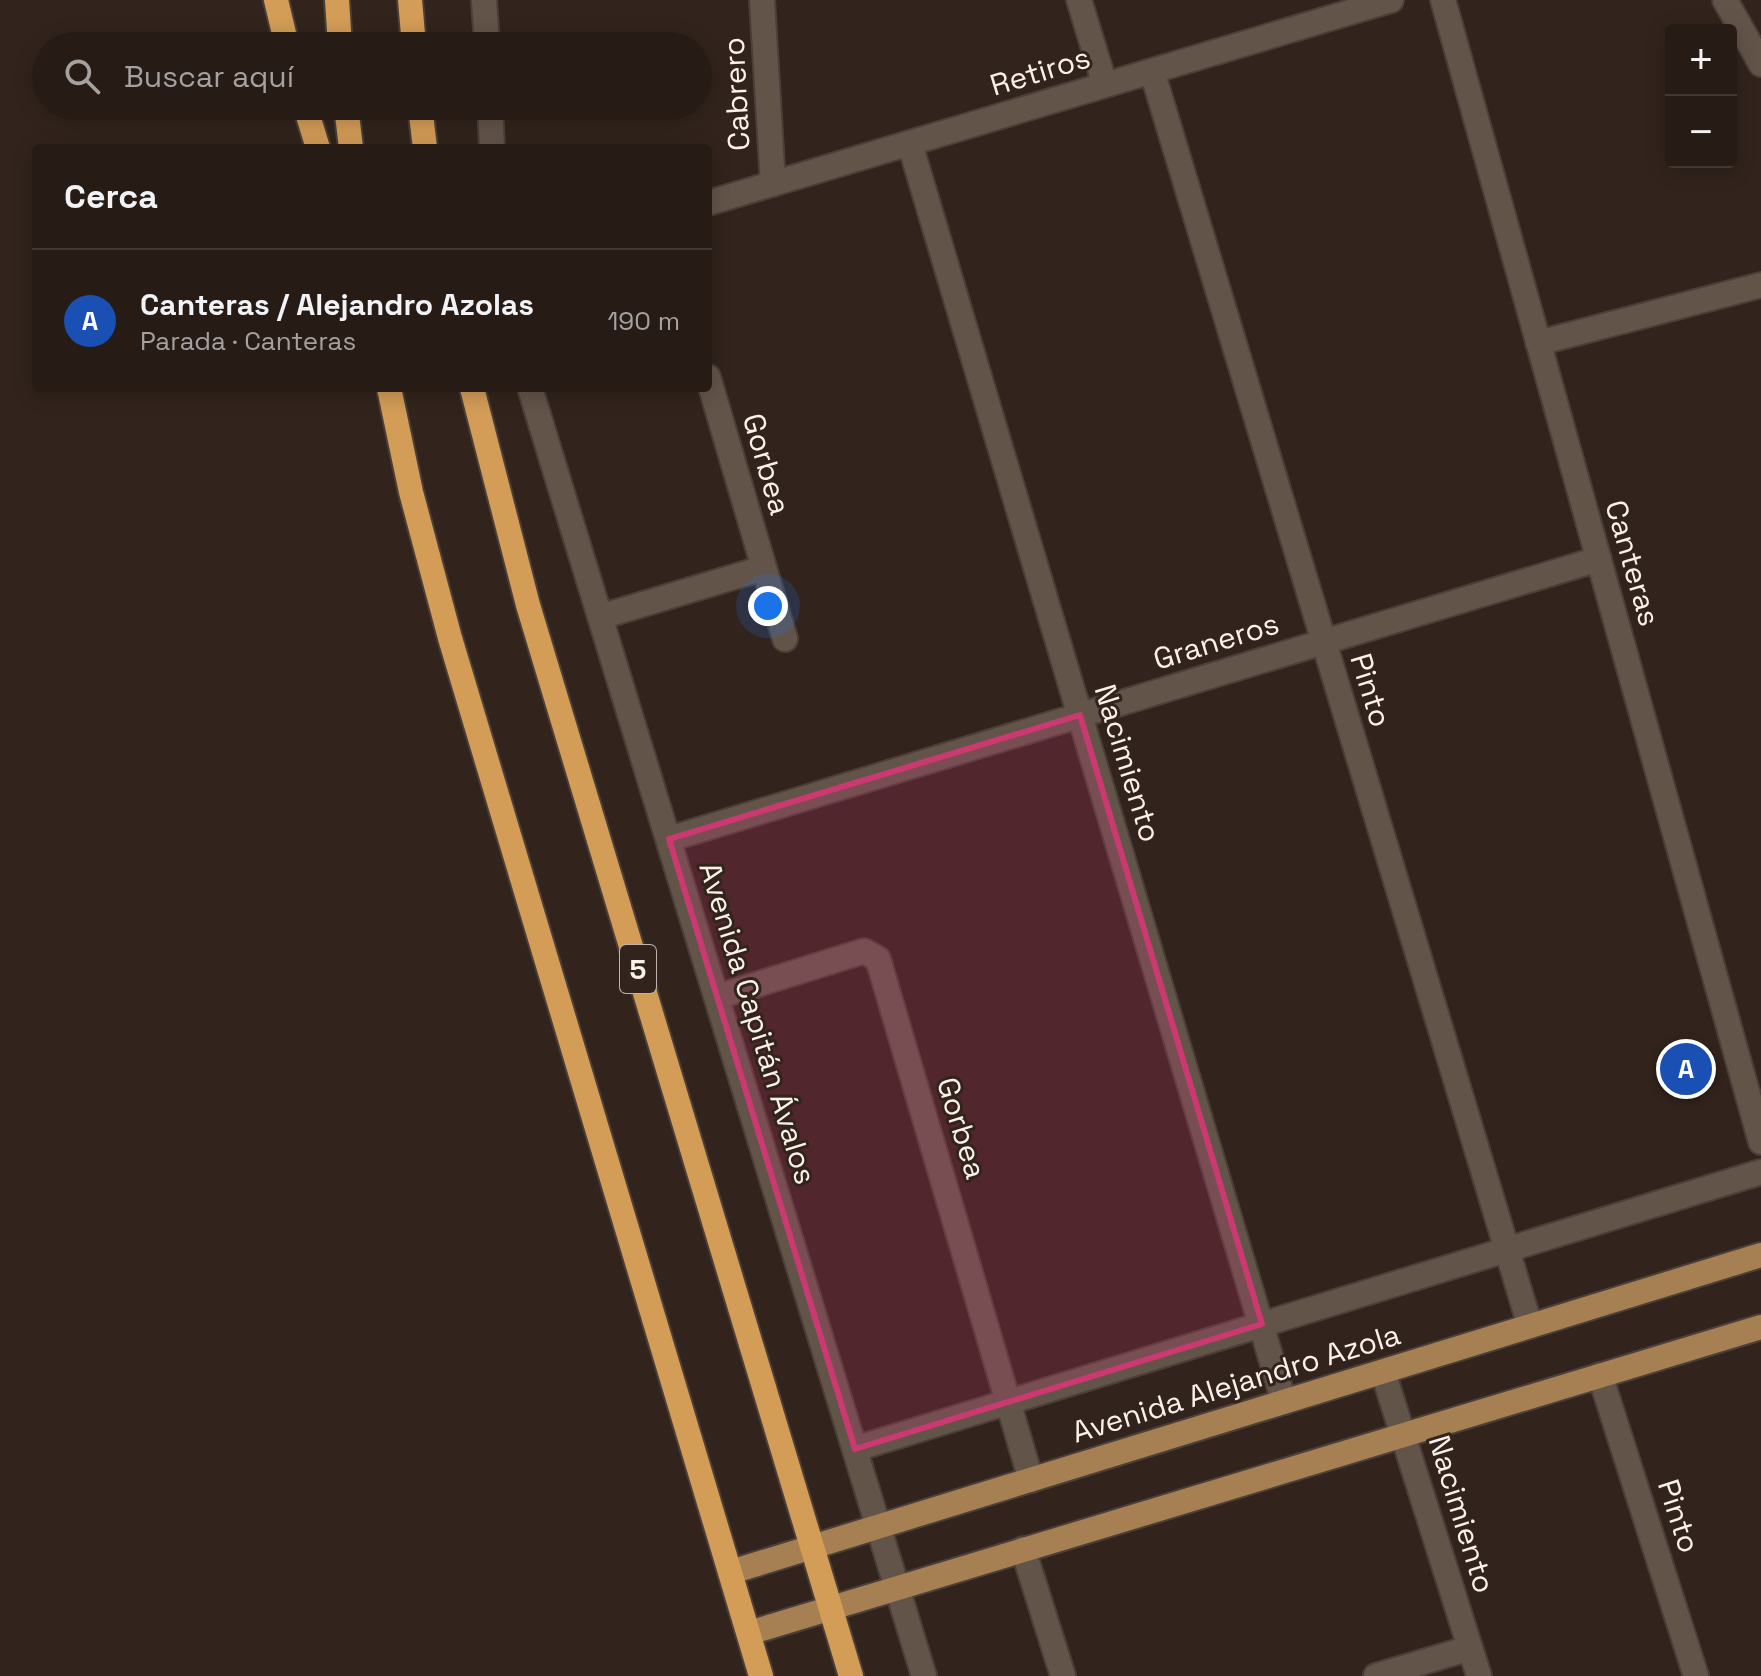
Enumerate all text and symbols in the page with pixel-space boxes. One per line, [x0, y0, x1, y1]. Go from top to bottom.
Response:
map controls [1665, 24, 1737, 168]
button: + [1665, 24, 1737, 96]
search box [32, 32, 712, 120]
street label: Cabrero [714, 36, 758, 152]
street label: Retiros [985, 37, 1095, 105]
icon: search [60, 54, 104, 98]
text: Buscar aquí [124, 57, 294, 96]
button: − [1665, 96, 1737, 168]
text: Cerca [64, 175, 158, 218]
text: Canteras / Alejandro Azolas [140, 285, 534, 324]
text: A [82, 304, 98, 338]
text: 190 m [608, 304, 680, 338]
text: Parada · Canteras [140, 324, 356, 358]
street label: Gorbea [734, 409, 800, 519]
street label: Canteras [1596, 496, 1670, 630]
your location [748, 586, 788, 626]
street label: Graneros [1149, 603, 1283, 679]
street label: Pinto [1341, 648, 1401, 732]
street label: Nacimiento [1086, 679, 1170, 847]
street label: Avenida Capitán Ávalos [690, 857, 826, 1189]
road number: 5 [620, 945, 656, 993]
pin: A [1660, 1039, 1712, 1099]
street label: Gorbea [928, 1073, 996, 1183]
street label: Avenida Alejandro Azola [1067, 1314, 1405, 1452]
street label: Nacimiento [1420, 1430, 1504, 1598]
street label: Pinto [1649, 1474, 1709, 1558]

